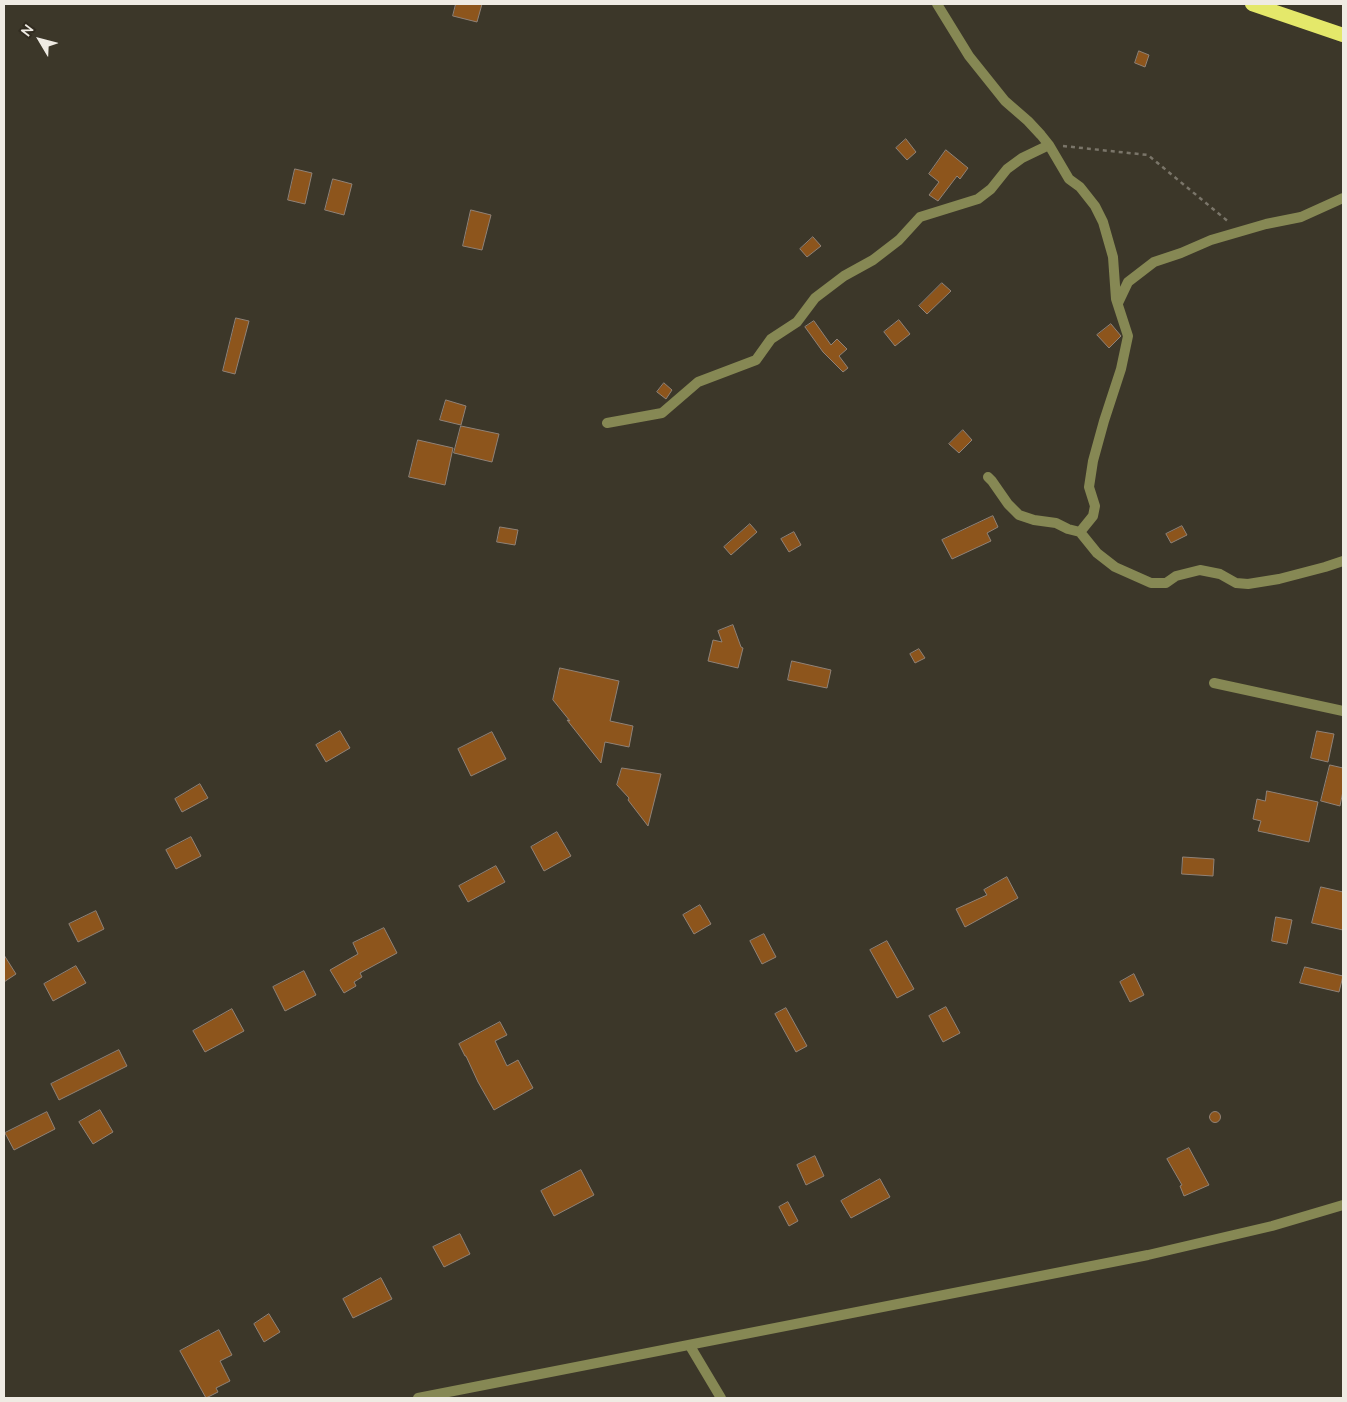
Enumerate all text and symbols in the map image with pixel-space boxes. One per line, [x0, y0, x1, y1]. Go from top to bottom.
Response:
north arrow [15, 15, 65, 65]
text: N [17, 21, 38, 41]

